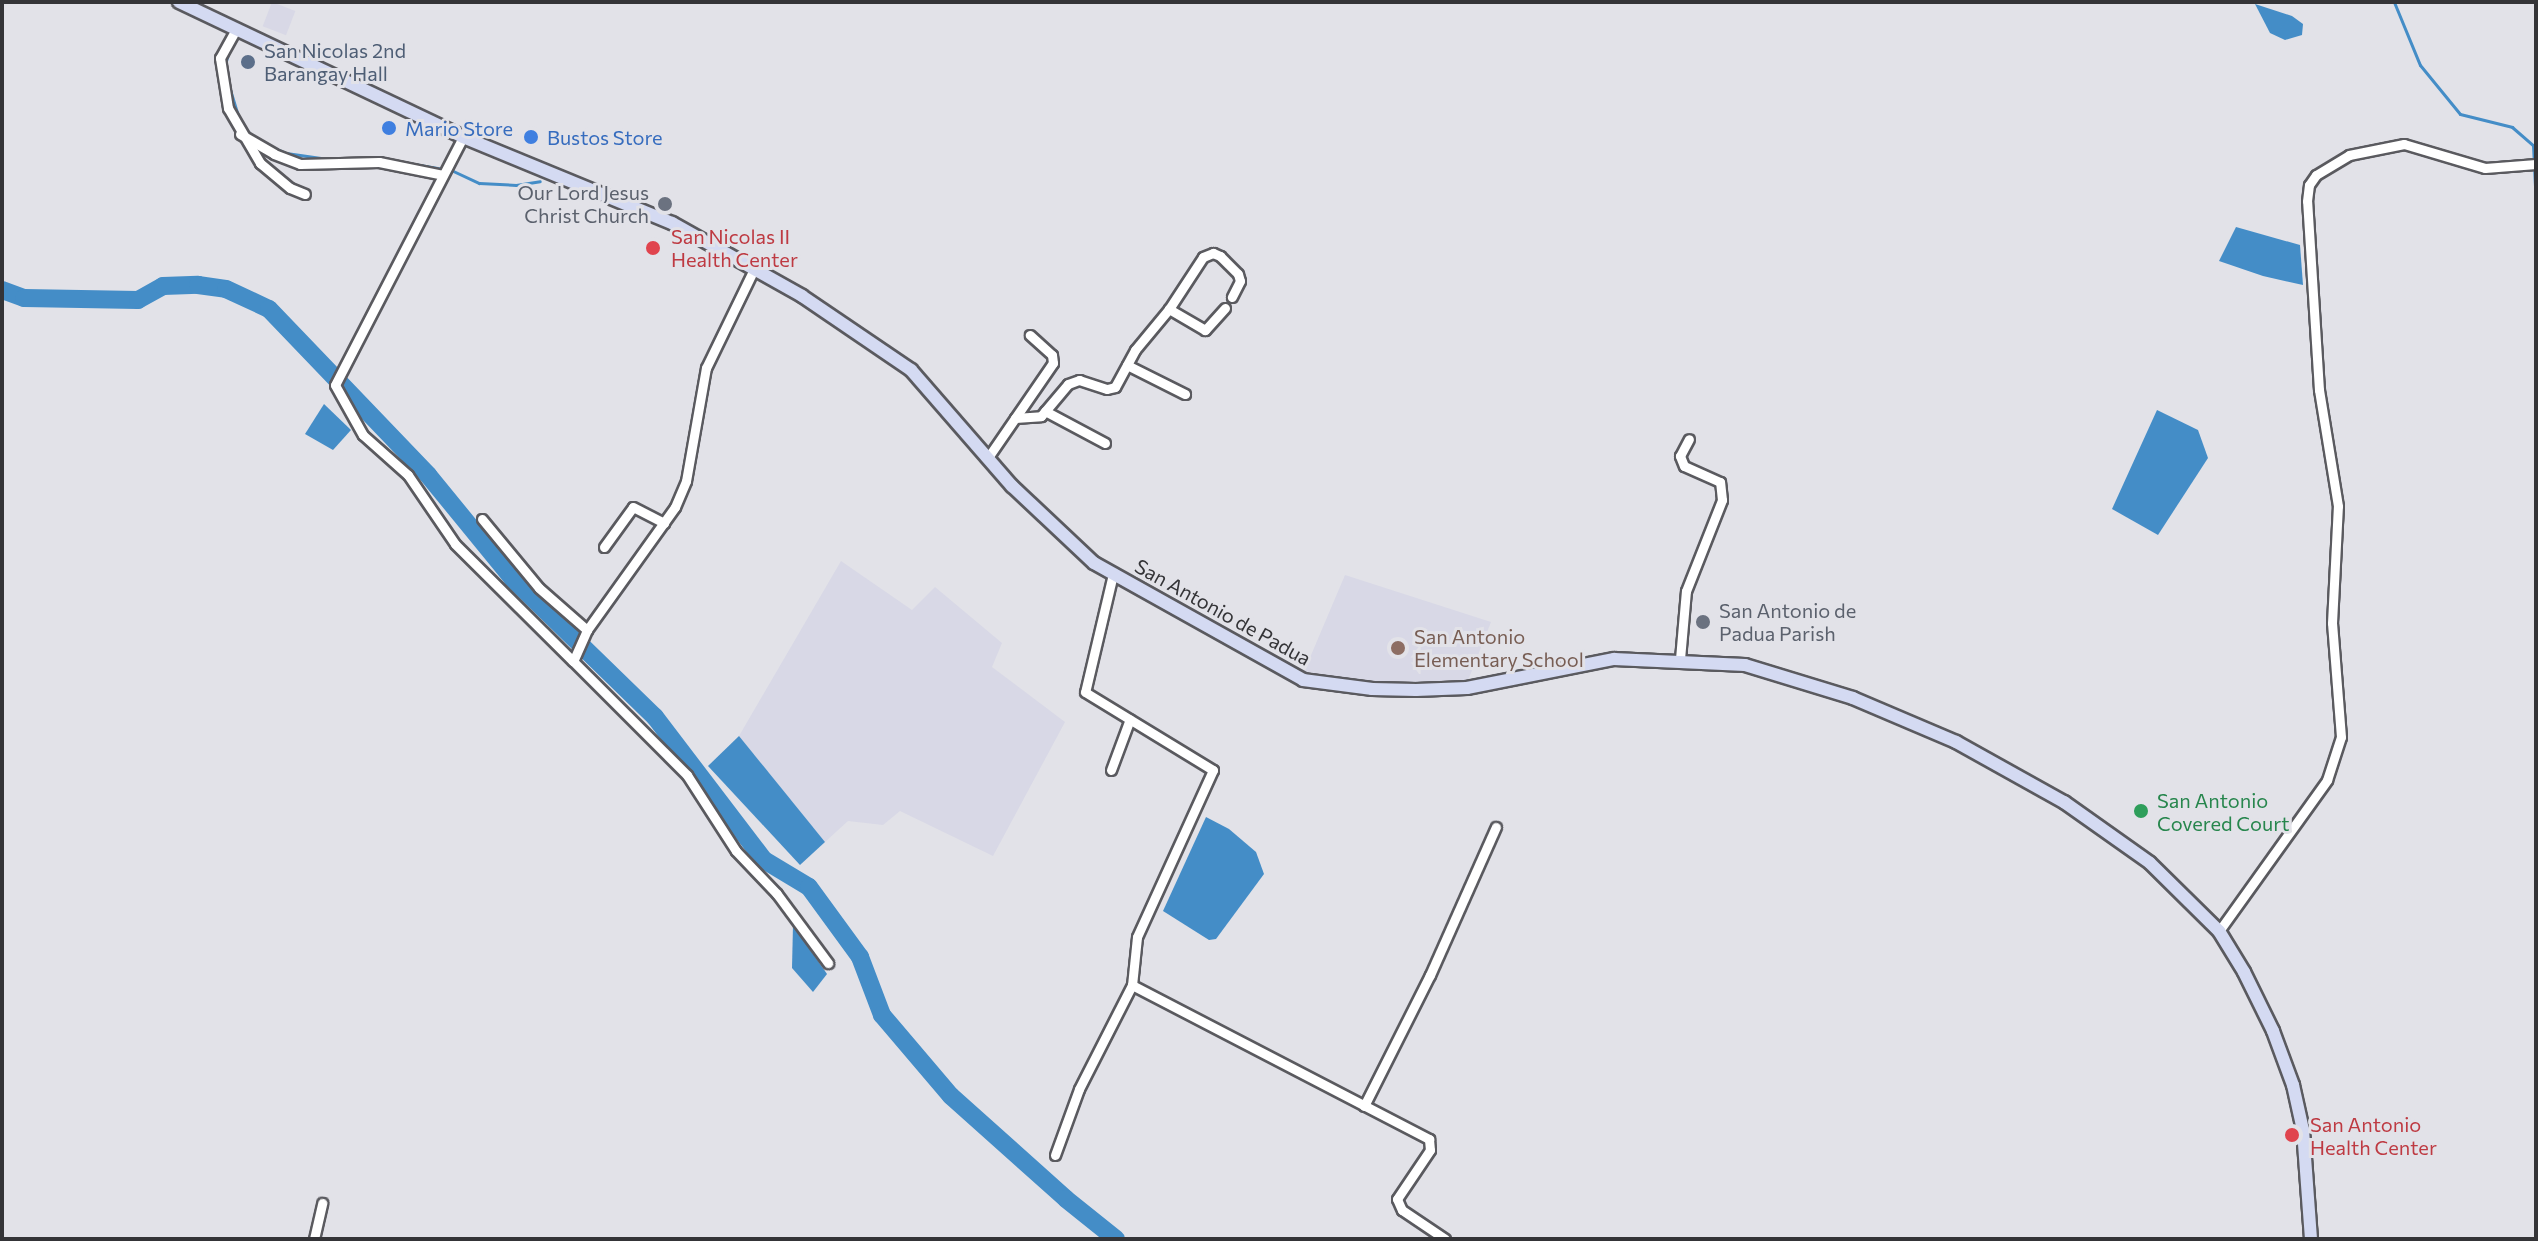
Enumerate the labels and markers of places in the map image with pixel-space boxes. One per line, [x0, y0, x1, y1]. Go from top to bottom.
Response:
place label: San Nicolas 2nd Barangay Hall [264, 38, 406, 85]
marker: San Nicolas 2nd Barangay Hall [239, 53, 257, 71]
place label: Mario Store [405, 116, 513, 140]
marker: Mario Store [380, 119, 398, 137]
place label: Bustos Store [547, 125, 663, 149]
marker: Bustos Store [522, 128, 540, 146]
place label: Our Lord Jesus Christ Church [518, 180, 649, 227]
marker: Our Lord Jesus Christ Church [656, 195, 674, 213]
place label: San Nicolas II Health Center [671, 224, 798, 271]
marker: San Nicolas II Health Center [642, 237, 664, 259]
place label: San Antonio de Padua Parish [1719, 598, 1856, 645]
marker: San Antonio de Padua Parish [1694, 613, 1712, 631]
place label: San Antonio Elementary School [1414, 624, 1584, 671]
marker: San Antonio Elementary School [1389, 639, 1407, 657]
place label: San Antonio Covered Court [2157, 788, 2289, 835]
marker: San Antonio Covered Court [2132, 802, 2150, 820]
place label: San Antonio Health Center [2310, 1112, 2437, 1159]
marker: San Antonio Health Center [2281, 1124, 2303, 1146]

